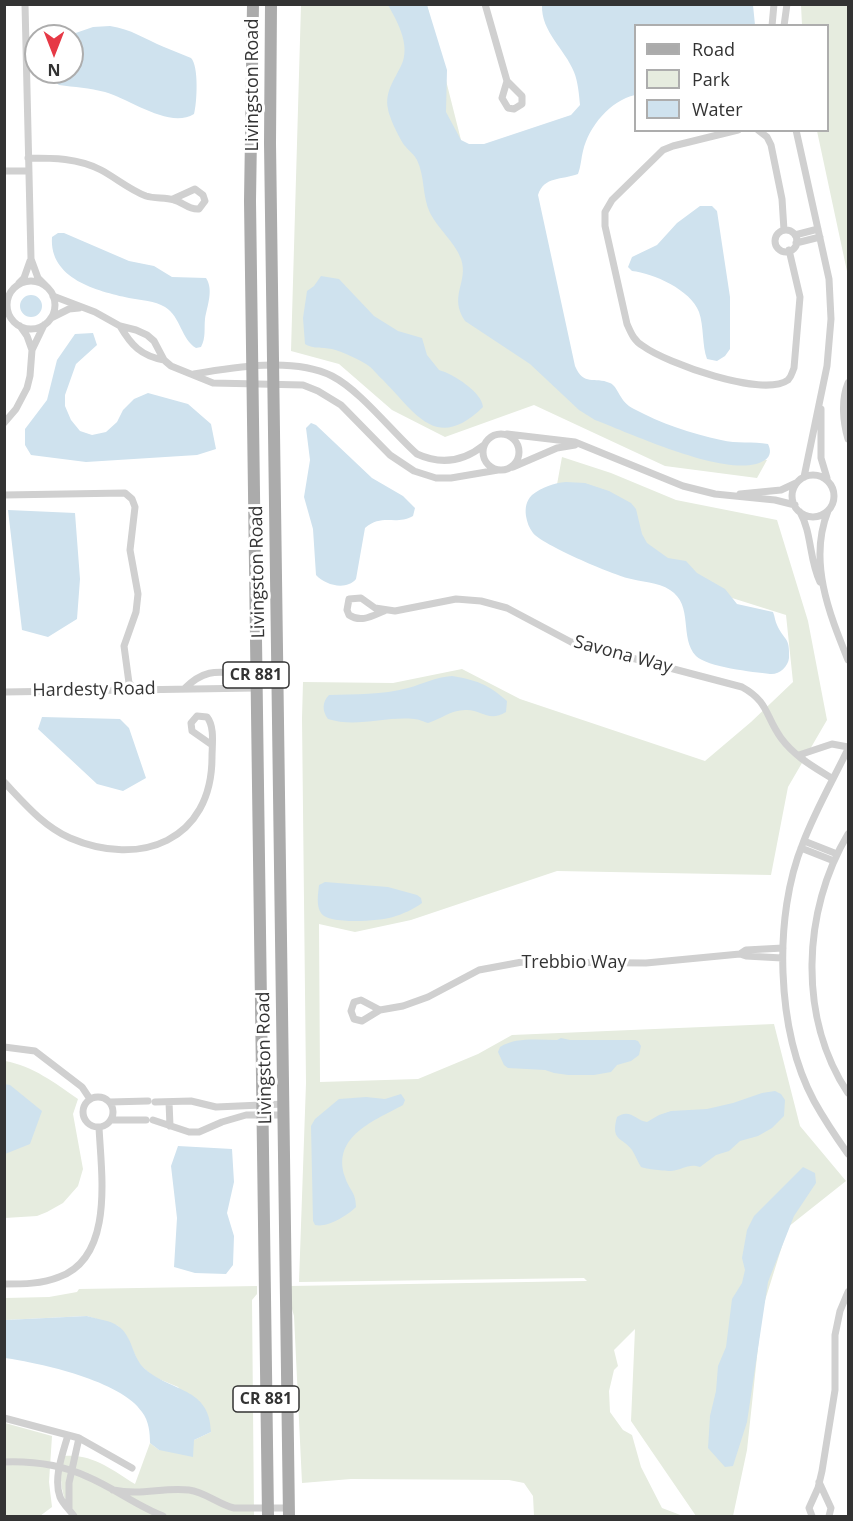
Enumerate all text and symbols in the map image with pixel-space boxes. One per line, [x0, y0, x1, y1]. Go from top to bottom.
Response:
street label: Livingston Road [242, 19, 264, 151]
north arrow [24, 24, 84, 84]
legend [634, 24, 829, 132]
text: Road [692, 37, 735, 61]
text: N [48, 59, 61, 81]
text: Park [692, 67, 730, 91]
text: Water [692, 97, 743, 121]
street label: Livingston Road [246, 505, 270, 639]
street label: Savona Way [571, 631, 675, 679]
road number: CR 881 [223, 662, 289, 688]
street label: Hardesty Road [32, 678, 156, 702]
street label: Trebbio Way [521, 952, 627, 974]
street label: Livingston Road [253, 991, 277, 1125]
road number: CR 881 [233, 1386, 299, 1412]

